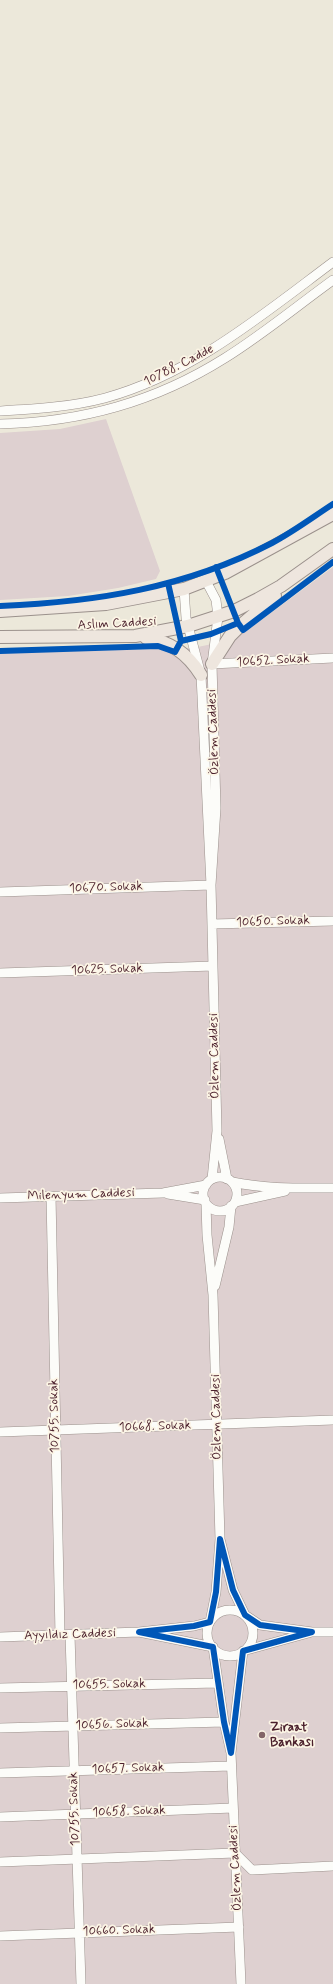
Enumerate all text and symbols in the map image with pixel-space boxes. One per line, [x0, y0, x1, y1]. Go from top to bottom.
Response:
street label: 10788. Cadde [141, 342, 217, 390]
street label: Aslım Caddesi [77, 614, 157, 634]
street label: 10652. Sokak [236, 651, 310, 671]
street label: Özlem Caddesi [205, 689, 223, 775]
street label: 10670. Sokak [69, 879, 143, 897]
street label: 10650. Sokak [236, 913, 310, 931]
street label: 10625. Sokak [71, 961, 143, 979]
street label: Özlem Caddesi [206, 1013, 224, 1099]
street label: Milenyum Caddesi [27, 1185, 135, 1205]
street label: Özlem Caddesi [208, 1374, 226, 1460]
street label: 10755. Sokak [47, 1379, 63, 1453]
street label: 10668. Sokak [119, 1418, 191, 1436]
street label: Ayyıldız Caddesi [24, 1626, 116, 1644]
street label: 10655. Sokak [72, 1677, 146, 1693]
street label: 10656. Sokak [75, 1716, 149, 1734]
place label: Ziraat Bankası [270, 1720, 314, 1751]
marker: Ziraat Bankası [257, 1730, 267, 1740]
street label: 10657. Sokak [91, 1760, 165, 1778]
street label: 10755. Sokak [66, 1772, 84, 1846]
street label: 10658. Sokak [92, 1803, 166, 1821]
street label: Özlem Caddesi [226, 1825, 246, 1911]
street label: 10660. Sokak [82, 1922, 156, 1940]

